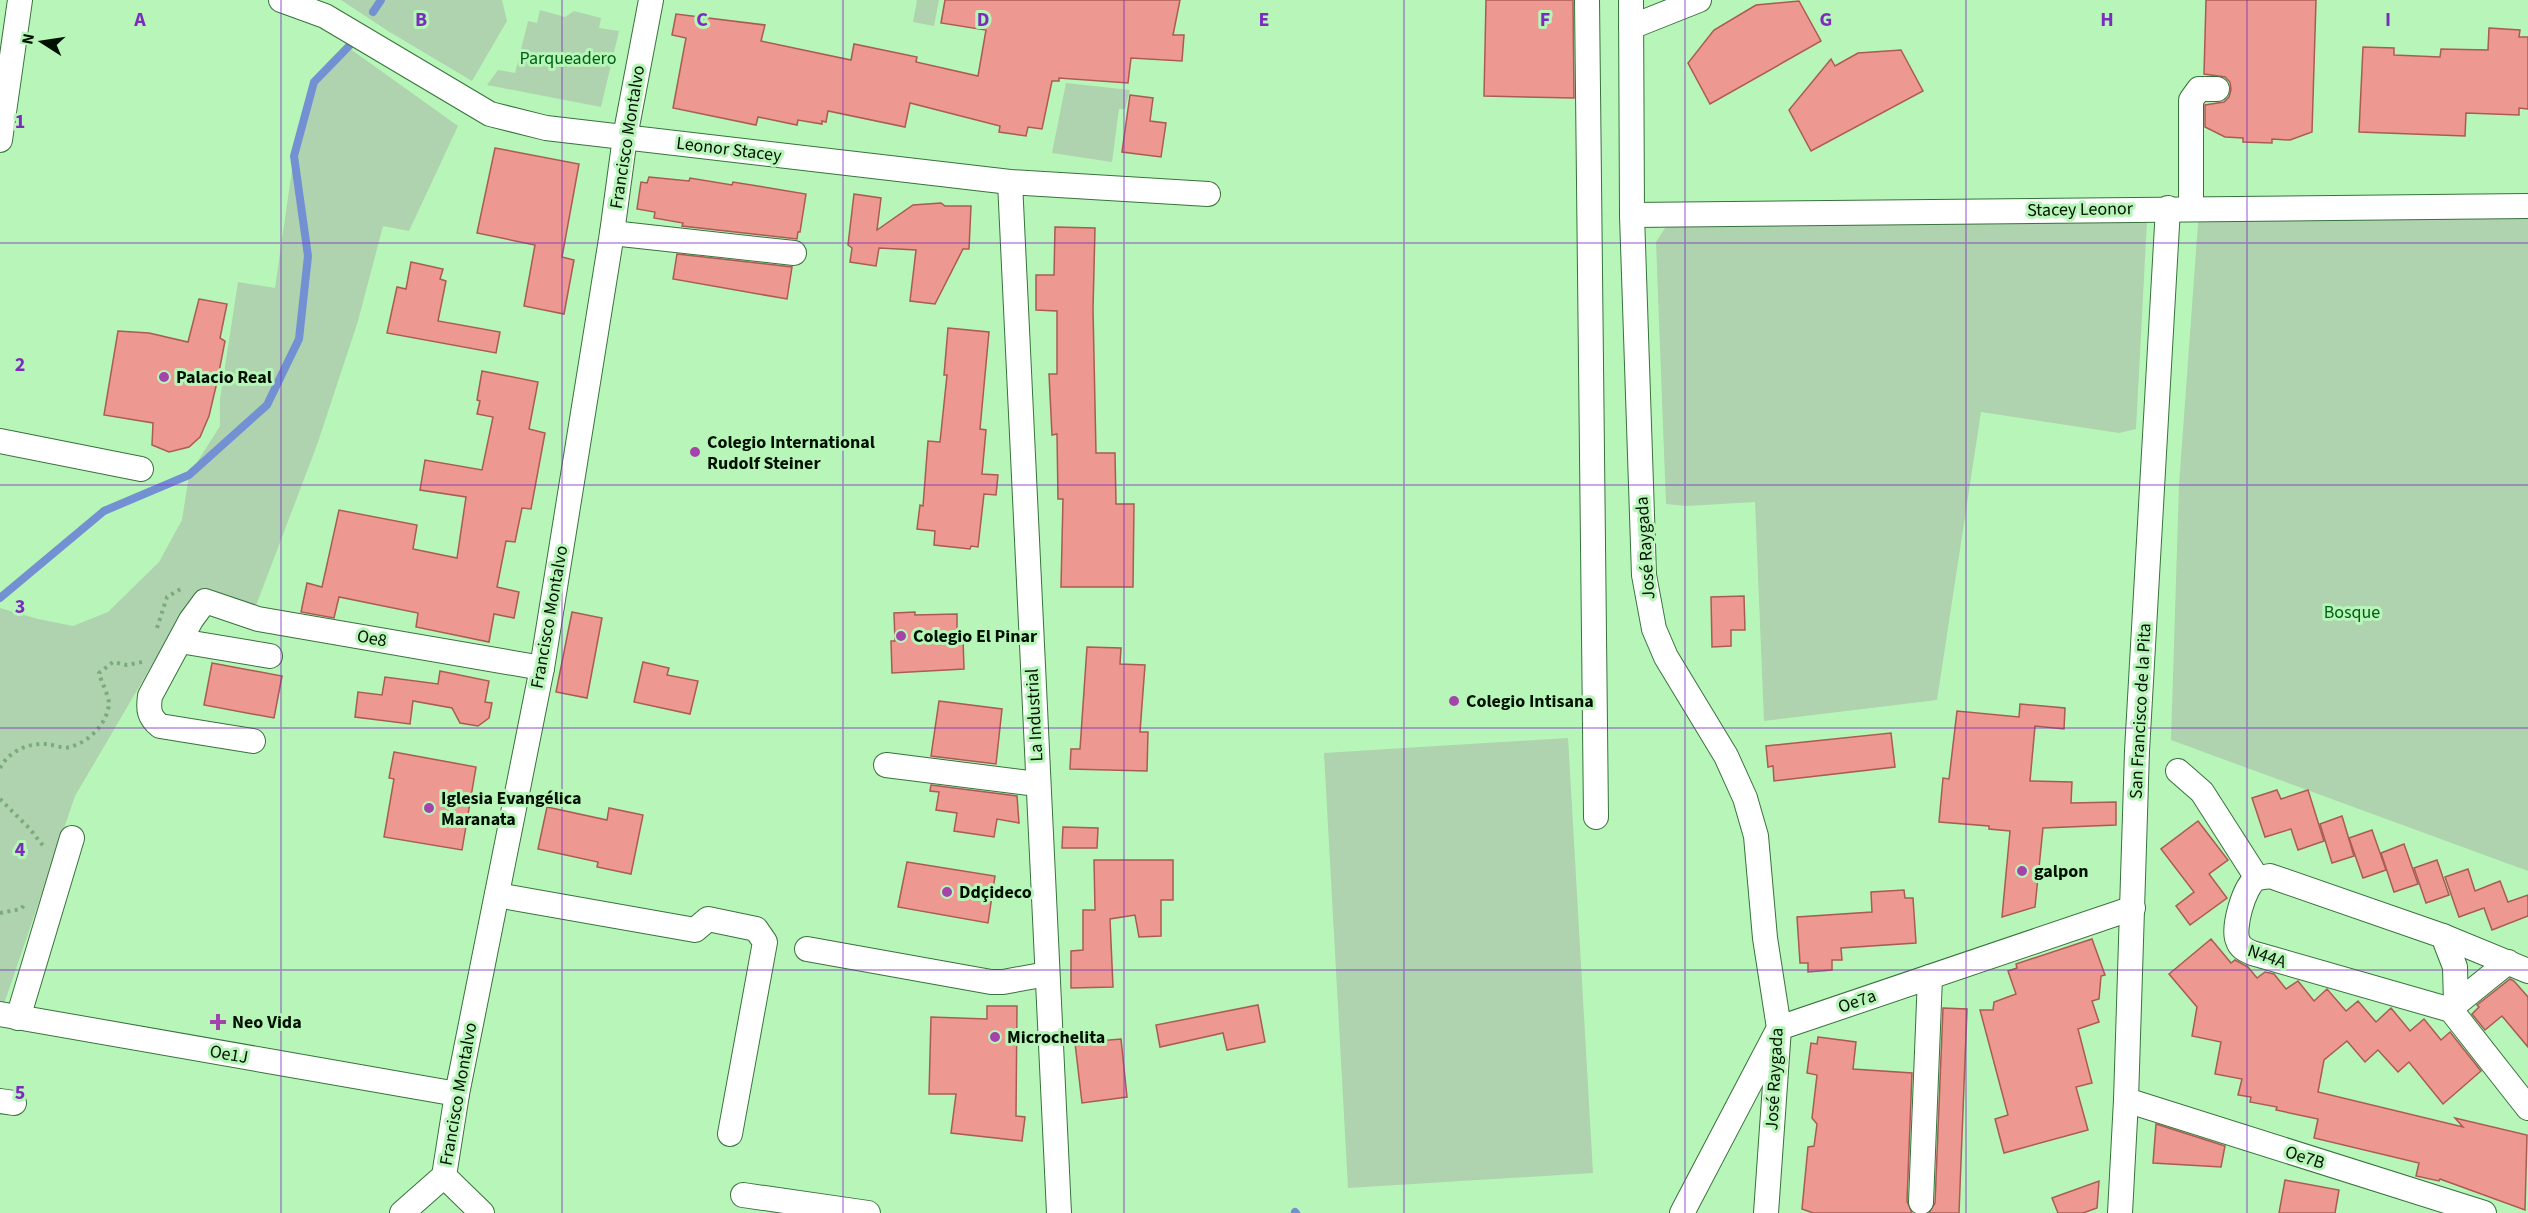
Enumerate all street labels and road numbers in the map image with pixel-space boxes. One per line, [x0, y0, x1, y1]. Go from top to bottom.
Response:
street label: Francisco Montalvo [604, 64, 651, 211]
street label: Leonor Stacey [675, 131, 784, 168]
street label: Stacey Leonor [2027, 196, 2134, 223]
street label: José Raygada [1629, 496, 1662, 600]
street label: Francisco Montalvo [525, 544, 574, 691]
street label: San Francisco de la Pita [2123, 623, 2158, 800]
street label: Oe8 [355, 624, 389, 653]
street label: La Industrial [1020, 668, 1049, 762]
street label: N44A [2244, 938, 2290, 975]
street label: Oe7a [1835, 983, 1880, 1020]
street label: Francisco Montalvo [434, 1021, 483, 1168]
street label: José Raygada [1759, 1027, 1790, 1131]
street label: Oe1J [208, 1039, 250, 1070]
street label: Oe7B [2282, 1139, 2328, 1176]

